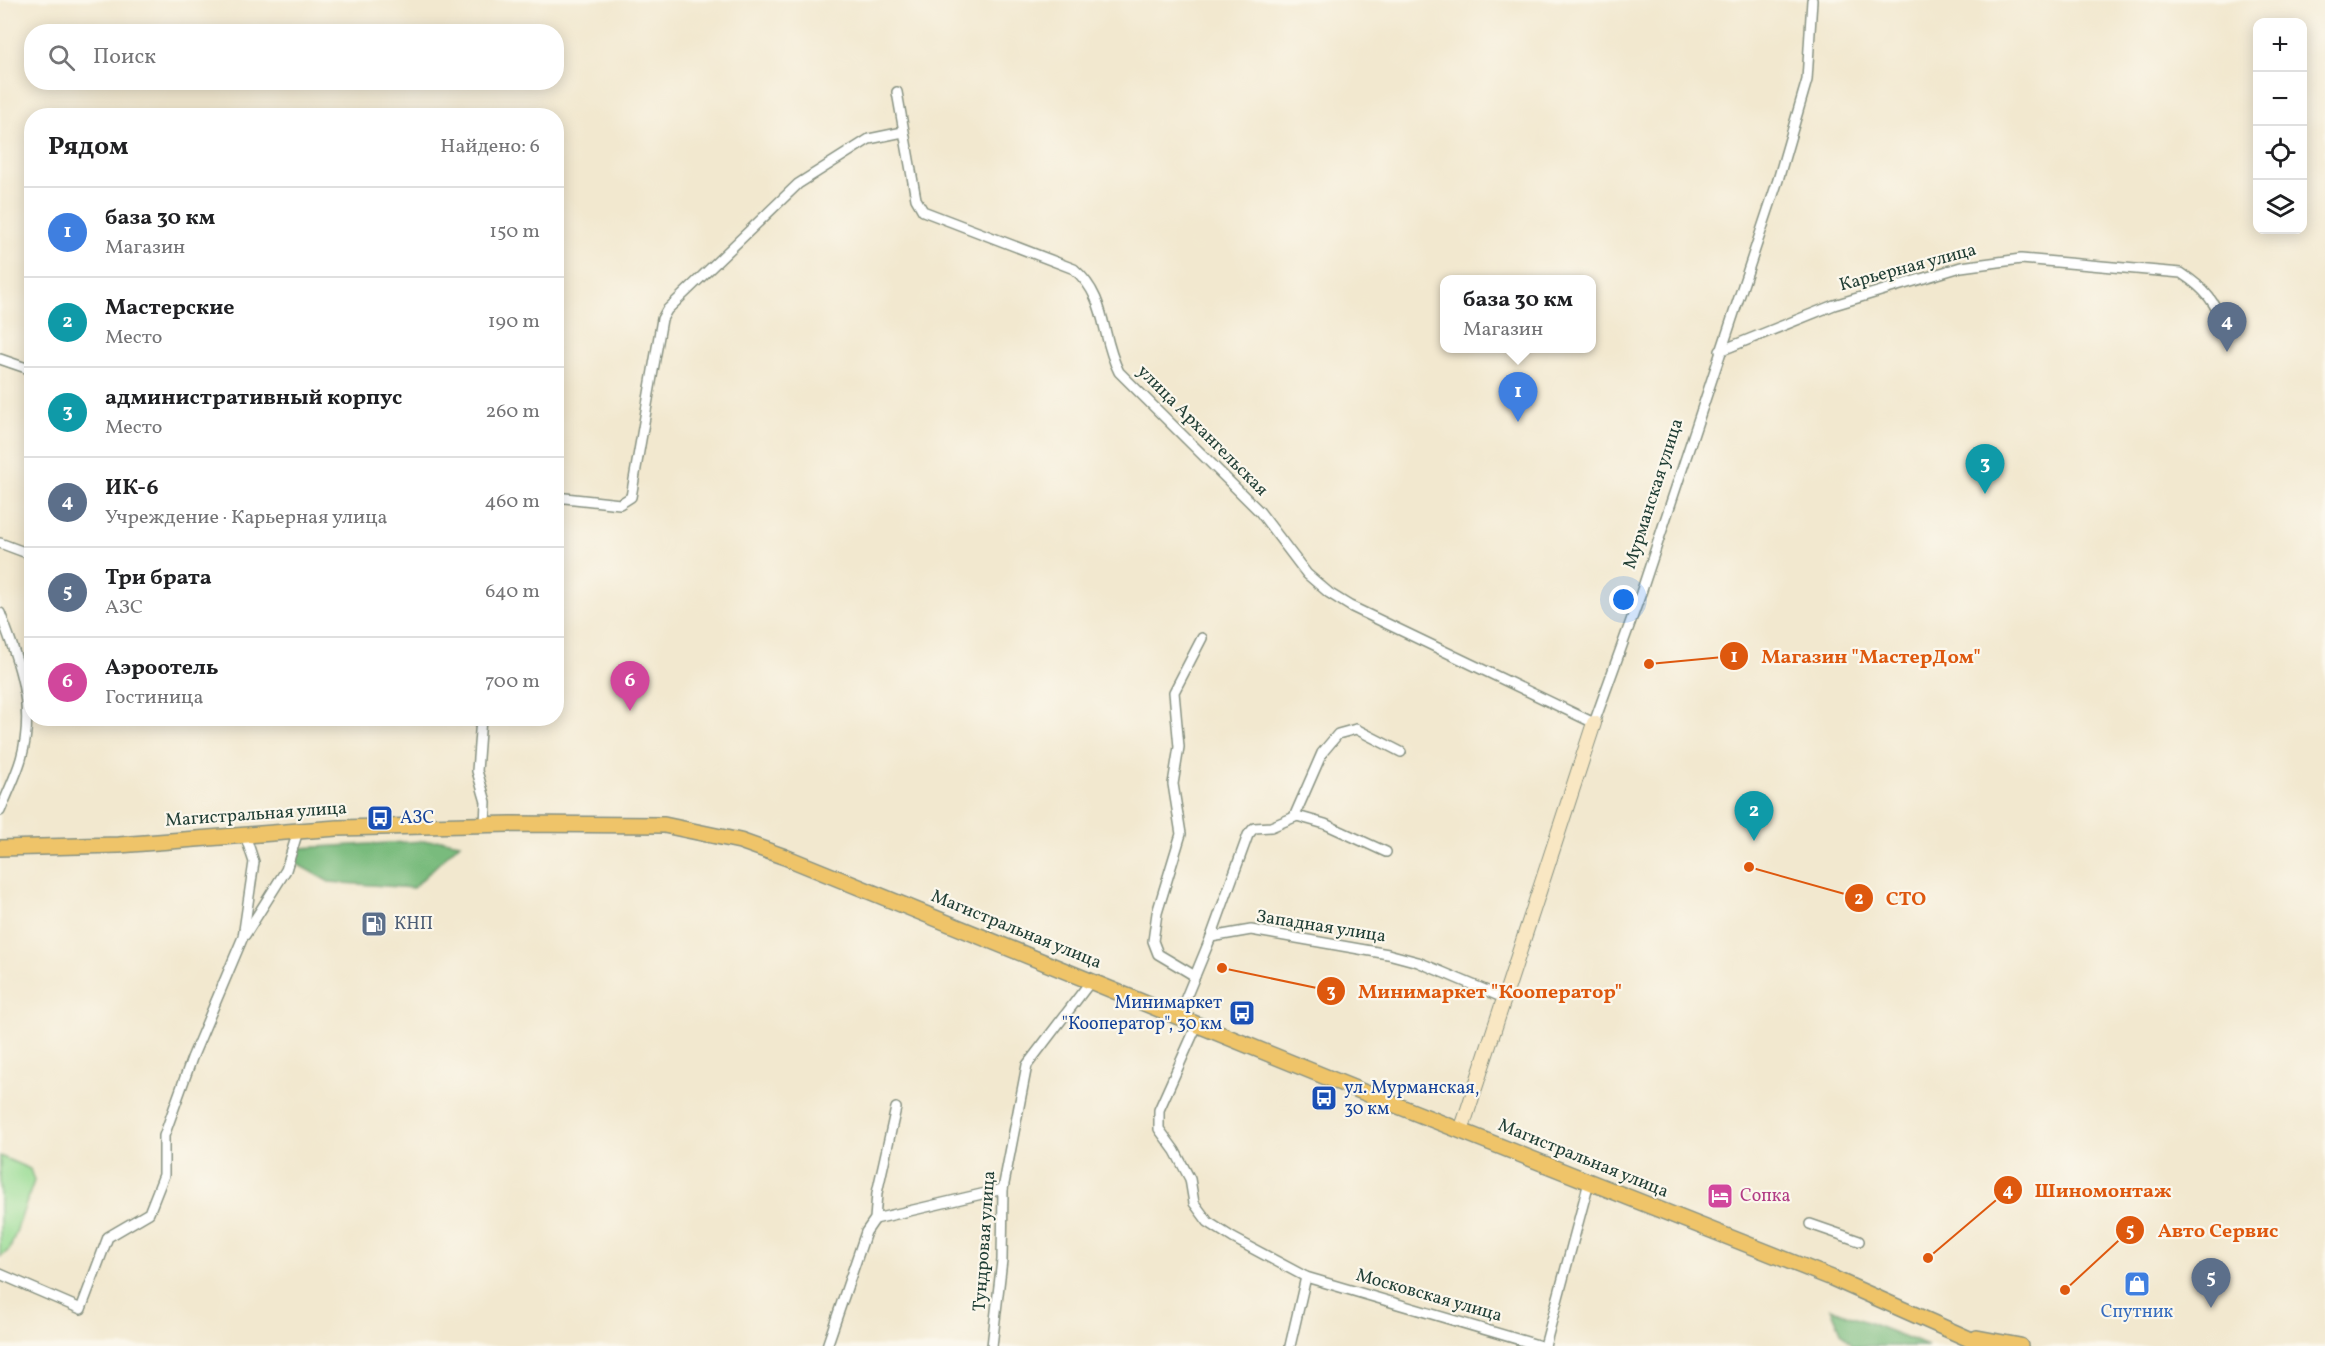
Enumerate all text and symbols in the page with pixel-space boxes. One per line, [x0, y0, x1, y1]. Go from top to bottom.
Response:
map controls [2253, 18, 2307, 234]
button: + [2253, 18, 2307, 72]
search box [24, 24, 564, 90]
icon: search [45, 41, 78, 74]
text: Поиск [93, 42, 156, 73]
button: − [2253, 72, 2307, 126]
button: locate [2253, 126, 2307, 180]
text: Рядом [48, 129, 128, 165]
text: Найдено: 6 [440, 133, 540, 161]
button: layers [2253, 180, 2307, 234]
text: база 30 км [105, 203, 215, 234]
text: 1 [63, 218, 72, 246]
text: 150 m [489, 218, 540, 246]
text: Магазин [105, 234, 185, 262]
street label: Карьерная улица [1837, 238, 1979, 298]
popup [1440, 275, 1596, 353]
text: база 30 км [1463, 285, 1573, 316]
text: Мастерские [105, 293, 235, 324]
pin: 4 [2208, 302, 2246, 352]
text: 2 [62, 308, 73, 336]
text: 190 m [488, 308, 540, 336]
text: Магазин [1463, 316, 1543, 344]
text: Место [105, 324, 162, 352]
street label: улица Архангельская [1131, 360, 1273, 502]
pin: 1 [1498, 372, 1538, 422]
text: административный корпус [105, 383, 402, 414]
text: 3 [62, 398, 73, 426]
text: 260 m [485, 398, 540, 426]
text: Место [105, 414, 162, 442]
street label: Мурманская улица [1618, 415, 1690, 573]
pin: 3 [1966, 444, 2004, 494]
text: ИК-6 [105, 473, 159, 504]
text: 4 [61, 488, 74, 516]
text: 460 m [484, 488, 540, 516]
text: Учреждение · Карьерная улица [105, 504, 388, 532]
text: Три брата [105, 563, 212, 594]
text: 5 [63, 578, 72, 606]
text: 640 m [485, 578, 540, 606]
your location [1609, 585, 1638, 614]
text: АЗС [105, 594, 143, 622]
callout: Магазин "МастерДом" [1719, 637, 1993, 675]
text: Магазин "МастерДом" [1761, 644, 1981, 672]
text: 1 [1730, 645, 1738, 670]
text: Аэроотель [105, 653, 219, 684]
pin: 6 [610, 662, 650, 711]
text: 6 [62, 668, 73, 696]
text: 700 m [485, 668, 540, 696]
text: Гостиница [105, 684, 203, 712]
pin: 2 [1734, 792, 1774, 841]
street label: Магистральная улица [164, 796, 348, 834]
bus stop icon: АЗС [365, 803, 395, 833]
place label: АЗС [400, 806, 434, 831]
callout: СТО [1844, 879, 1938, 917]
street label: Магистральная улица [927, 884, 1105, 976]
text: СТО [1886, 886, 1926, 914]
text: 2 [1854, 887, 1864, 912]
street label: Западная улица [1254, 904, 1388, 950]
fuel station icon: КНП [359, 909, 389, 939]
place label: КНП [394, 912, 433, 937]
callout: Минимаркет "Кооператор" [1316, 972, 1634, 1010]
text: Минимаркет "Кооператор" [1358, 979, 1622, 1007]
text: 3 [1326, 980, 1336, 1005]
place label: Минимаркет "Кооператор", 30 км [1062, 991, 1222, 1037]
bus stop icon: Минимаркет "Кооператор", 30 км [1227, 998, 1257, 1028]
place label: ул. Мурманская, 30 км [1344, 1076, 1479, 1122]
bus stop icon: ул. Мурманская, 30 км [1309, 1083, 1339, 1113]
street label: Магистральная улица [1494, 1113, 1672, 1205]
street label: Тундровая улица [968, 1170, 1002, 1312]
callout: Шиномонтаж [1993, 1171, 2184, 1209]
text: Шиномонтаж [2035, 1178, 2172, 1206]
text: 4 [2003, 1179, 2014, 1204]
hotel icon: Сопка [1705, 1181, 1735, 1211]
place label: Сопка [1740, 1184, 1790, 1209]
callout: Авто Сервис [2115, 1211, 2290, 1249]
text: Авто Сервис [2158, 1218, 2278, 1246]
text: 5 [2126, 1219, 2134, 1244]
pin: 5 [2192, 1258, 2230, 1308]
street label: Московская улица [1353, 1263, 1505, 1329]
shop icon: Спутник [2122, 1269, 2152, 1299]
place label: Спутник [2101, 1300, 2174, 1325]

